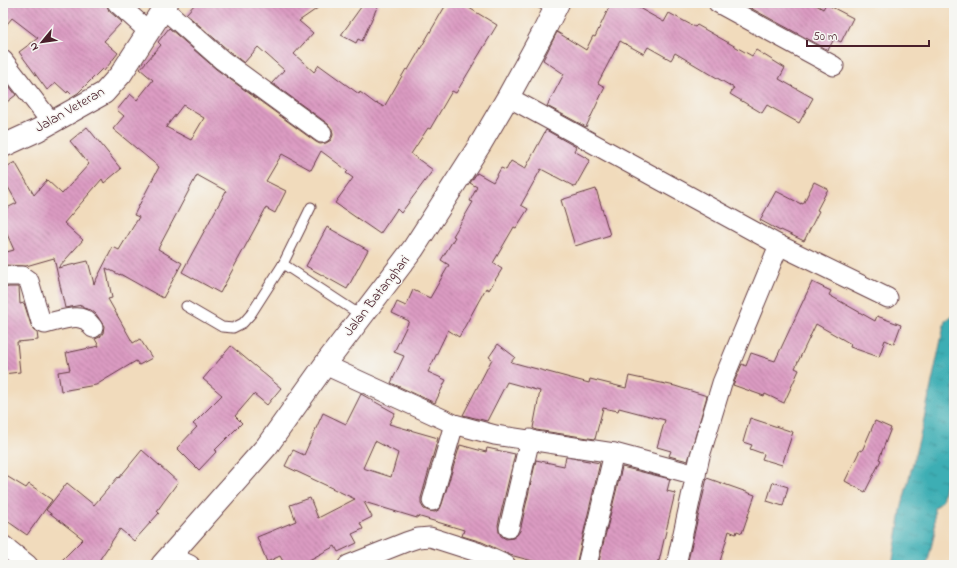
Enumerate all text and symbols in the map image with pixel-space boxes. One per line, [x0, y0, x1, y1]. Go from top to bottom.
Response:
north arrow [22, 22, 62, 62]
scale bar [807, 22, 929, 48]
text: 50 m [813, 28, 837, 46]
text: N [25, 39, 43, 53]
street label: Jalan Veteran [31, 82, 109, 138]
street label: Jalan Batanghari [339, 251, 416, 342]

